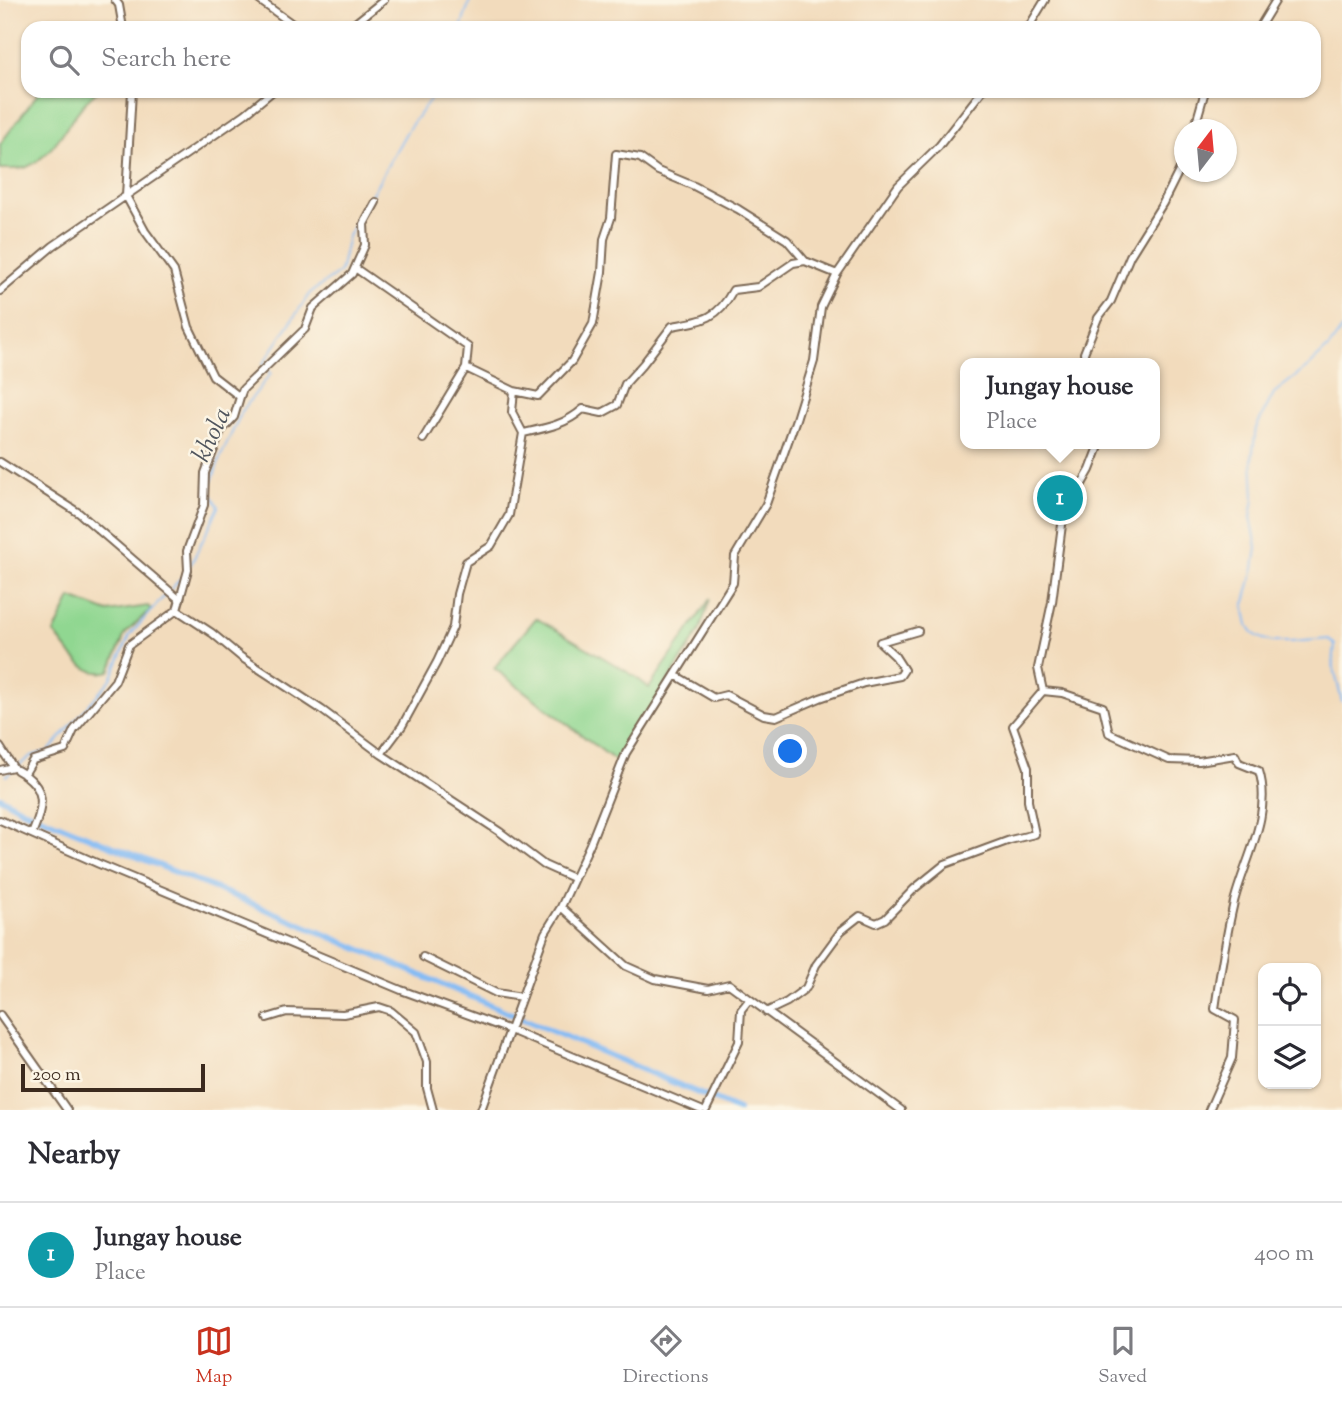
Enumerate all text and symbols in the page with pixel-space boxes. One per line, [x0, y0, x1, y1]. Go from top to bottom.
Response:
search box [21, 21, 1321, 98]
icon: search [45, 41, 83, 79]
text: Search here [101, 41, 231, 78]
north arrow [1174, 119, 1237, 182]
popup [960, 358, 1160, 449]
text: Jungay house [987, 369, 1133, 406]
water label: khola [184, 402, 242, 468]
text: Place [987, 406, 1037, 439]
pin: 1 [1037, 472, 1083, 524]
your location [773, 734, 807, 768]
map controls [1258, 963, 1321, 1089]
button: locate [1258, 963, 1321, 1026]
button: layers [1258, 1026, 1321, 1089]
scale bar [21, 1061, 205, 1093]
text: 200 m [32, 1062, 81, 1089]
text: Nearby [28, 1134, 120, 1177]
text: Jungay house [95, 1220, 242, 1257]
text: 1 [47, 1238, 55, 1271]
text: 400 m [1254, 1238, 1314, 1271]
text: Place [95, 1257, 146, 1290]
tab: Map [195, 1322, 233, 1391]
tab: Directions [623, 1322, 708, 1391]
tab: Saved [1098, 1322, 1147, 1391]

